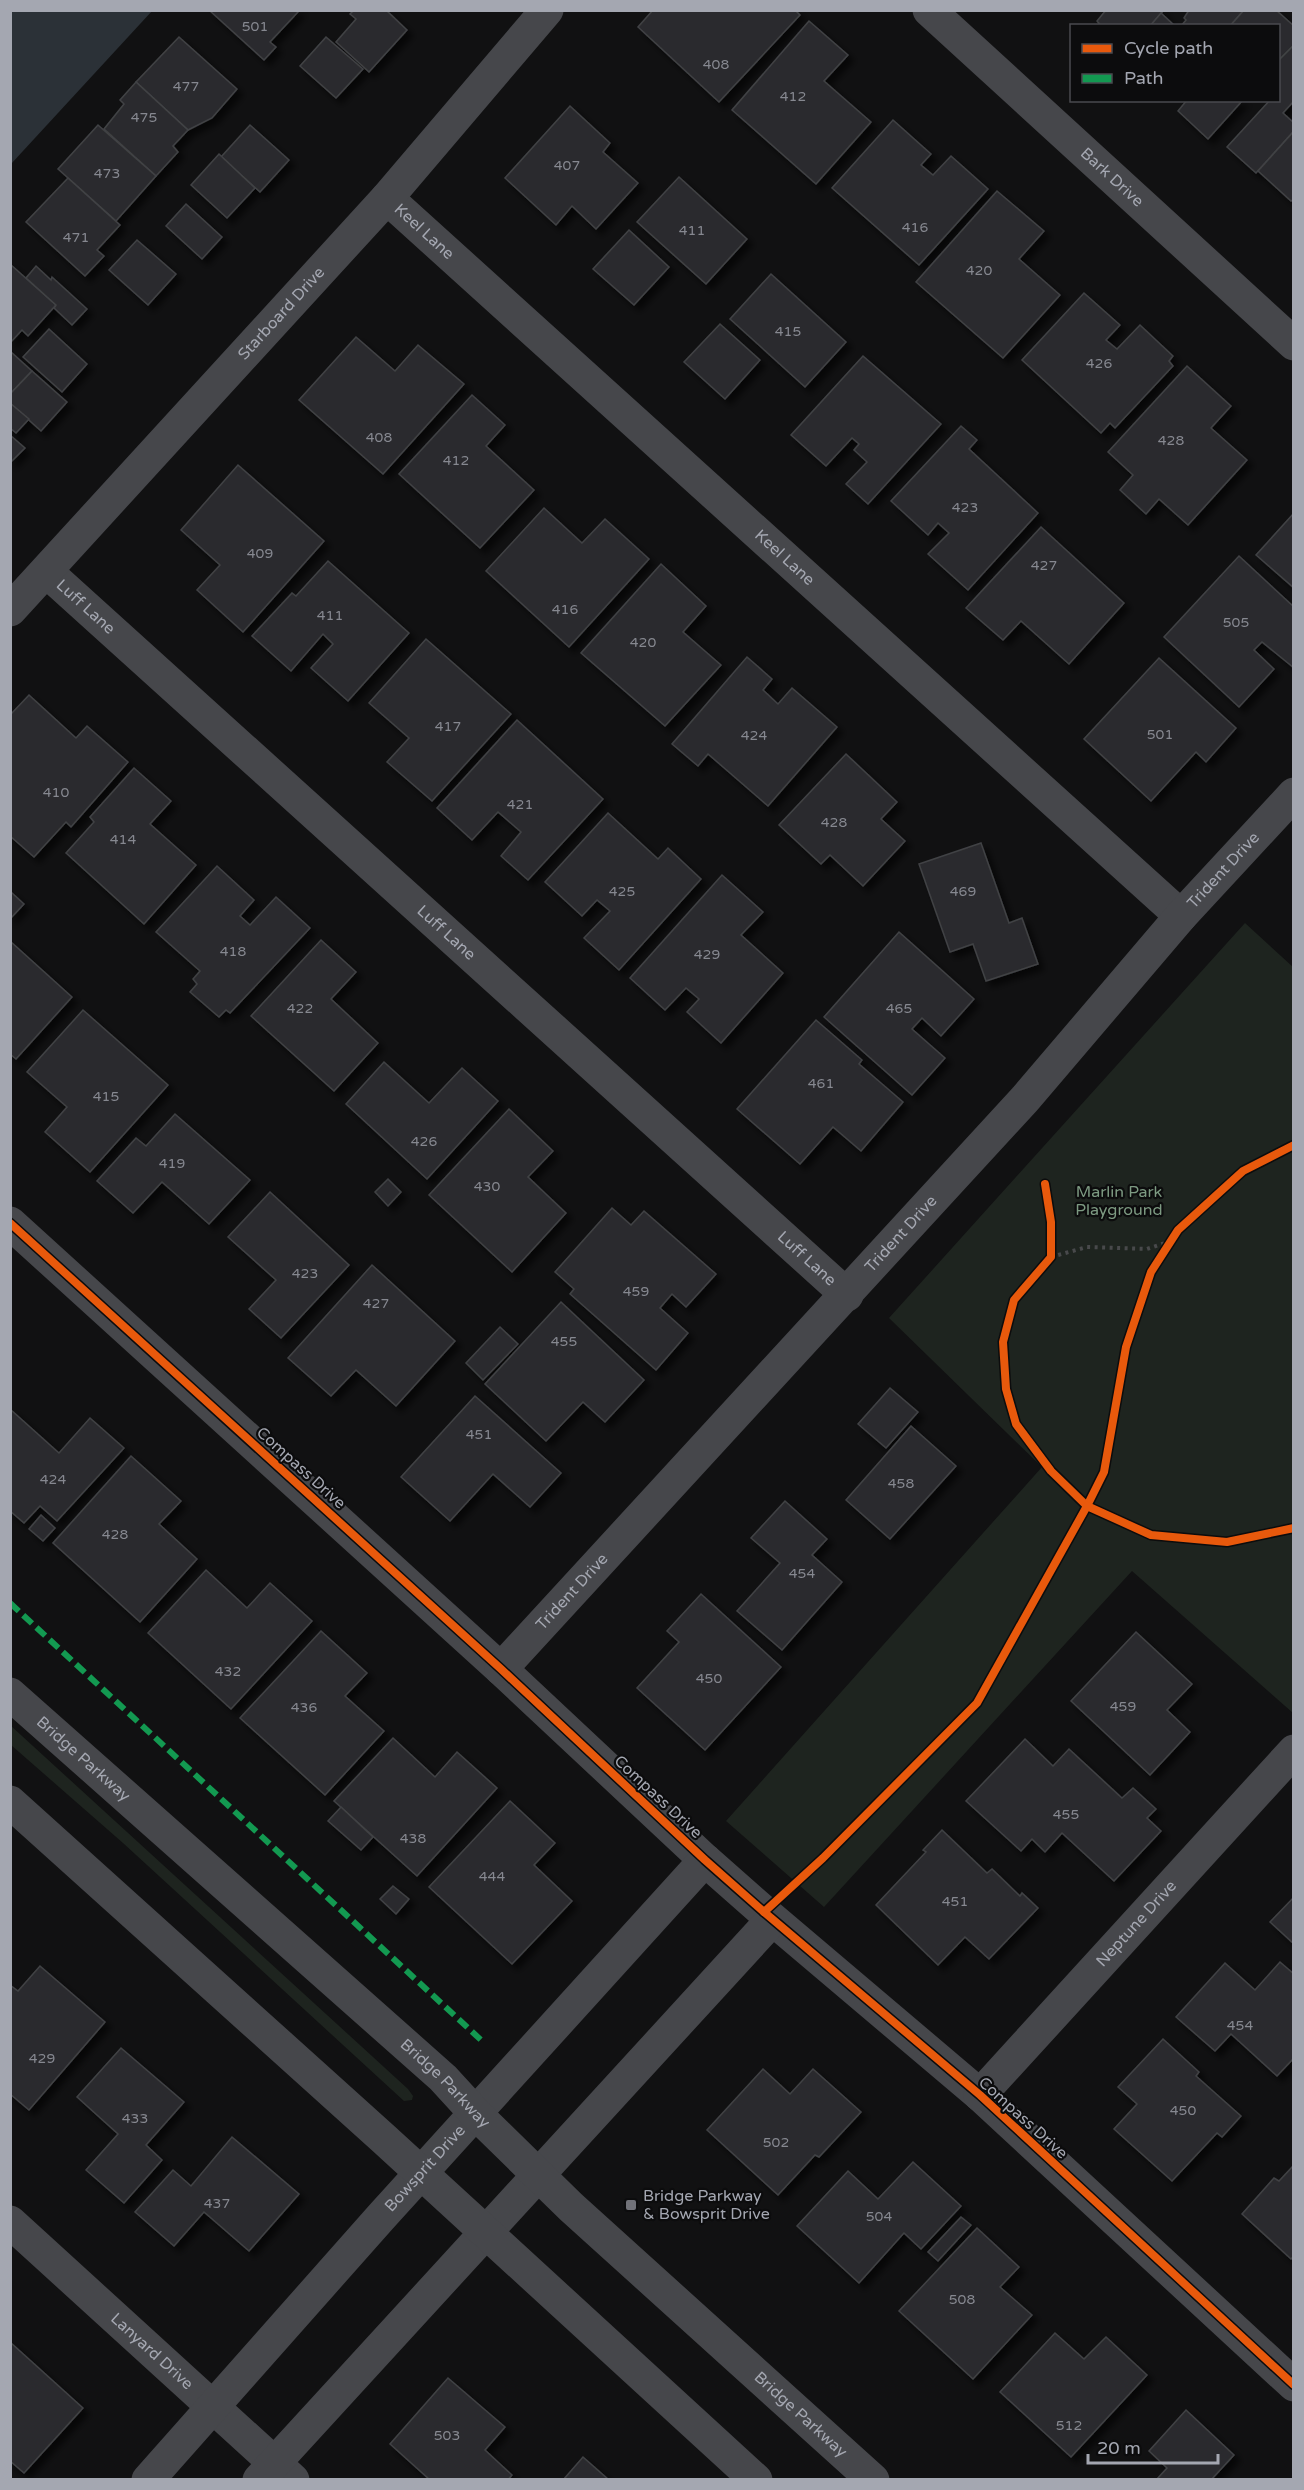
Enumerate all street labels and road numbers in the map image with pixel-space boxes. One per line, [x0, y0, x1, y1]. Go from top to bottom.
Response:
street label: Bark Drive [1076, 144, 1148, 211]
street label: Keel Lane [390, 199, 458, 264]
street label: Starboard Drive [234, 263, 329, 364]
street label: Keel Lane [750, 525, 819, 590]
street label: Luff Lane [52, 575, 119, 639]
street label: Trident Drive [1183, 828, 1264, 913]
street label: Luff Lane [413, 901, 480, 964]
street label: Trident Drive [861, 1191, 941, 1277]
street label: Luff Lane [773, 1227, 840, 1290]
street label: Compass Drive [252, 1423, 350, 1513]
street label: Trident Drive [532, 1549, 612, 1634]
street label: Bridge Parkway [32, 1712, 135, 1806]
street label: Compass Drive [610, 1751, 706, 1843]
street label: Neptune Drive [1092, 1876, 1181, 1971]
street label: Bridge Parkway [396, 2035, 495, 2133]
street label: Compass Drive [974, 2073, 1072, 2163]
street label: Bowsprit Drive [380, 2121, 470, 2216]
street label: Lanyard Drive [106, 2309, 197, 2394]
street label: Bridge Parkway [750, 2367, 852, 2462]

